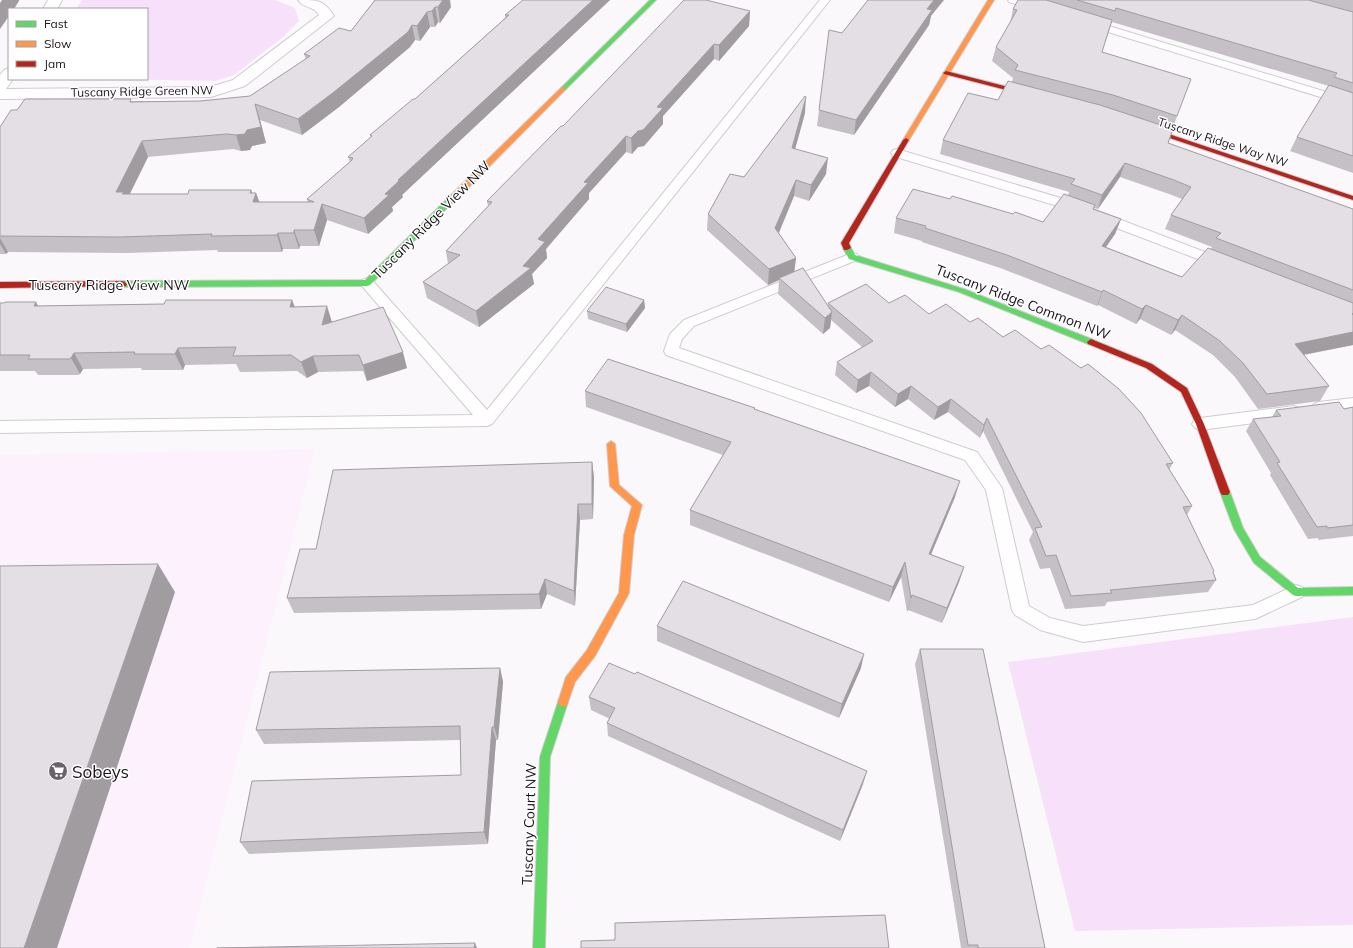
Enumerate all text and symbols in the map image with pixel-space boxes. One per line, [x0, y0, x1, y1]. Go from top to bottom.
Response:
legend [8, 8, 148, 80]
text: Fast [44, 16, 68, 31]
text: Slow [44, 36, 72, 51]
text: Jam [44, 56, 66, 71]
street label: Tuscany Ridge Green NW [71, 82, 213, 100]
street label: Tuscany Ridge Way NW [1156, 114, 1290, 170]
street label: Tuscany Ridge View NW [368, 157, 494, 283]
street label: Tuscany Ridge Common NW [933, 260, 1113, 344]
street label: Tuscany Ridge View NW [29, 276, 190, 294]
supermarket icon: Sobeys [47, 760, 69, 782]
place label: Sobeys [72, 761, 129, 783]
street label: Tuscany Court NW [518, 762, 540, 885]

